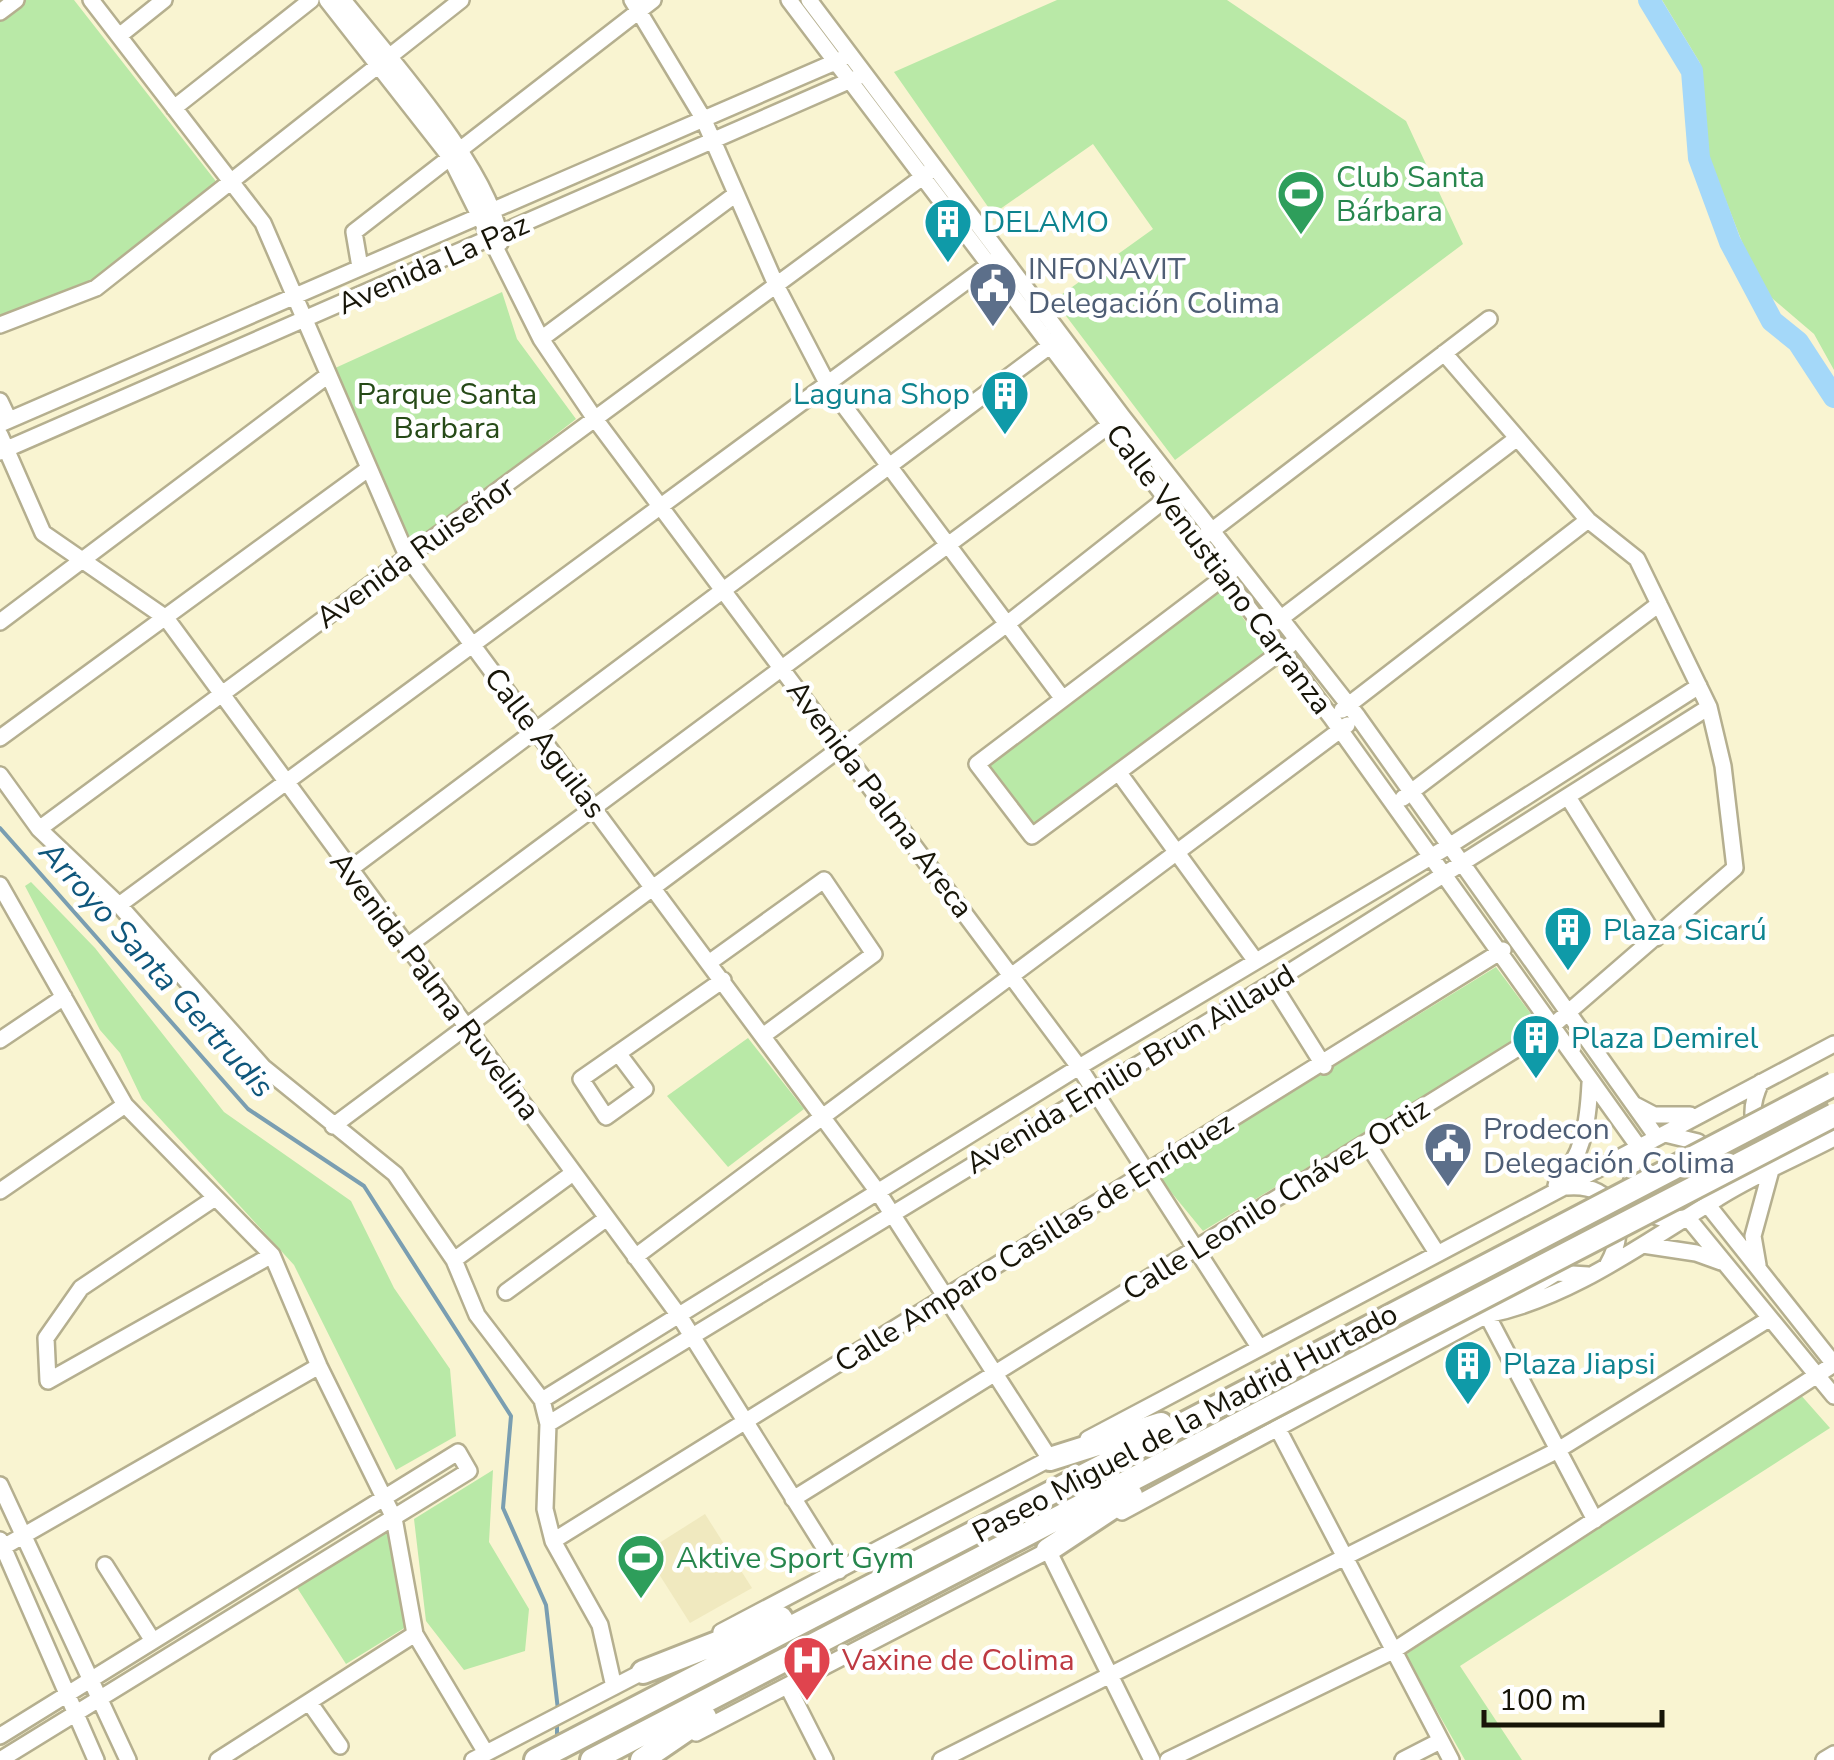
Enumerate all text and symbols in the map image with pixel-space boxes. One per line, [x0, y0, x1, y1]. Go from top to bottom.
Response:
place label: Club Santa Bárbara [1336, 157, 1485, 232]
sports icon: Club Santa Bárbara [1275, 168, 1327, 236]
building icon: DELAMO [922, 196, 974, 264]
place label: DELAMO [983, 202, 1109, 243]
street label: Avenida La Paz [331, 204, 535, 325]
place label: INFONAVIT Delegación Colima [1028, 249, 1280, 324]
public building icon: INFONAVIT Delegación Colima [967, 260, 1019, 328]
building icon: Laguna Shop [979, 368, 1031, 436]
park label: Parque Santa Barbara [357, 374, 537, 449]
place label: Laguna Shop [793, 374, 970, 415]
street label: Calle Venustiano Carranza [1096, 416, 1342, 723]
street label: Avenida Ruiseñor [308, 466, 523, 638]
street label: Calle Aguilas [474, 659, 615, 827]
street label: Avenida Palma Areca [777, 672, 983, 927]
water label: Arroyo Santa Gertrudis [29, 831, 284, 1107]
street label: Avenida Palma Ruvelina [320, 844, 549, 1129]
building icon: Plaza Sicarú [1542, 904, 1594, 972]
place label: Plaza Sicarú [1603, 910, 1767, 951]
street label: Avenida Emilio Brun Aillaud [958, 955, 1302, 1184]
building icon: Plaza Demirel [1510, 1012, 1562, 1080]
place label: Plaza Demirel [1571, 1018, 1758, 1059]
street label: Calle Leonilo Chávez Ortiz [1115, 1088, 1437, 1311]
street label: Calle Amparo Casillas de Enríquez [827, 1102, 1242, 1382]
place label: Prodecon Delegación Colima [1483, 1109, 1735, 1184]
public building icon: Prodecon Delegación Colima [1422, 1120, 1474, 1188]
street label: Paseo Miguel de la Madrid Hurtado [966, 1294, 1405, 1553]
building icon: Plaza Jiapsi [1442, 1338, 1494, 1406]
place label: Plaza Jiapsi [1503, 1344, 1656, 1385]
sports icon: Aktive Sport Gym [615, 1532, 667, 1600]
place label: Aktive Sport Gym [676, 1538, 914, 1579]
hospital icon: Vaxine de Colima [781, 1634, 833, 1702]
place label: Vaxine de Colima [841, 1640, 1075, 1681]
scale bar [1484, 1665, 1662, 1727]
text: 100 m [1499, 1680, 1586, 1721]

